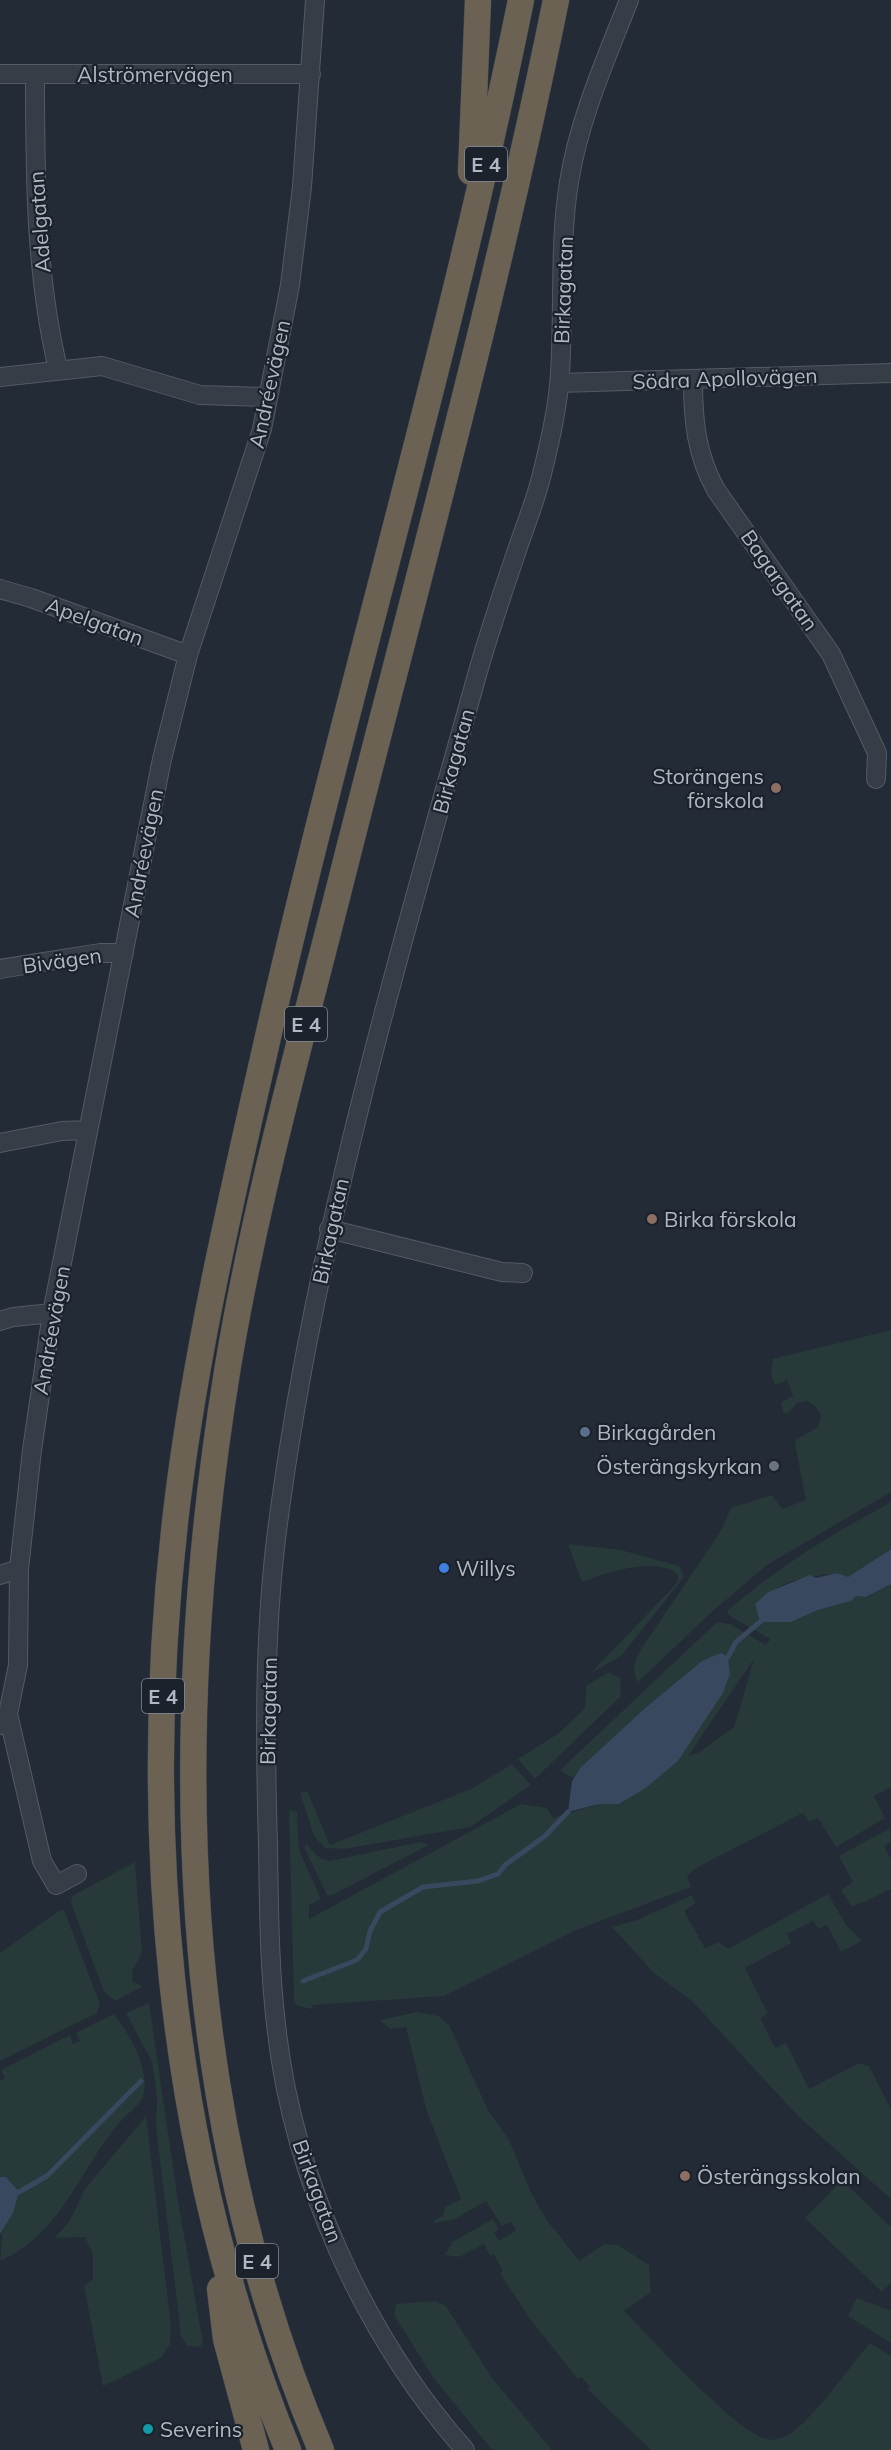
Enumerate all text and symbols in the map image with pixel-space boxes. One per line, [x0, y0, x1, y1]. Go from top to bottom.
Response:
street label: Alströmervägen [77, 61, 233, 87]
road number: E 4 [465, 147, 507, 181]
street label: Adelgatan [22, 170, 56, 274]
street label: Birkagatan [548, 236, 578, 344]
street label: Andréevägen [243, 317, 295, 451]
street label: Södra Apollovägen [632, 362, 818, 394]
street label: Bagargatan [736, 525, 824, 635]
street label: Apelgatan [43, 591, 147, 651]
street label: Birkagatan [427, 706, 479, 816]
place label: Storängens förskola [652, 763, 764, 813]
marker: Storängens förskola [769, 781, 783, 795]
street label: Andréevägen [118, 786, 168, 920]
street label: Bivägen [21, 942, 103, 978]
road number: E 4 [285, 1007, 327, 1041]
street label: Birkagatan [306, 1176, 354, 1286]
place label: Birka förskola [664, 1206, 797, 1232]
marker: Birka förskola [645, 1212, 659, 1226]
street label: Andréevägen [27, 1263, 75, 1397]
place label: Birkagården [597, 1419, 716, 1445]
marker: Birkagården [578, 1425, 592, 1439]
place label: Österängskyrkan [596, 1453, 762, 1479]
marker: Österängskyrkan [767, 1459, 781, 1473]
place label: Willys [456, 1555, 516, 1581]
marker: Willys [437, 1561, 451, 1575]
street label: Birkagatan [254, 1657, 282, 1765]
road number: E 4 [142, 1679, 184, 1713]
street label: Birkagatan [287, 2136, 349, 2246]
place label: Österängsskolan [697, 2163, 861, 2189]
marker: Österängsskolan [678, 2169, 692, 2183]
road number: E 4 [236, 2244, 278, 2278]
place label: Severins [160, 2416, 242, 2442]
marker: Severins [141, 2422, 155, 2436]

